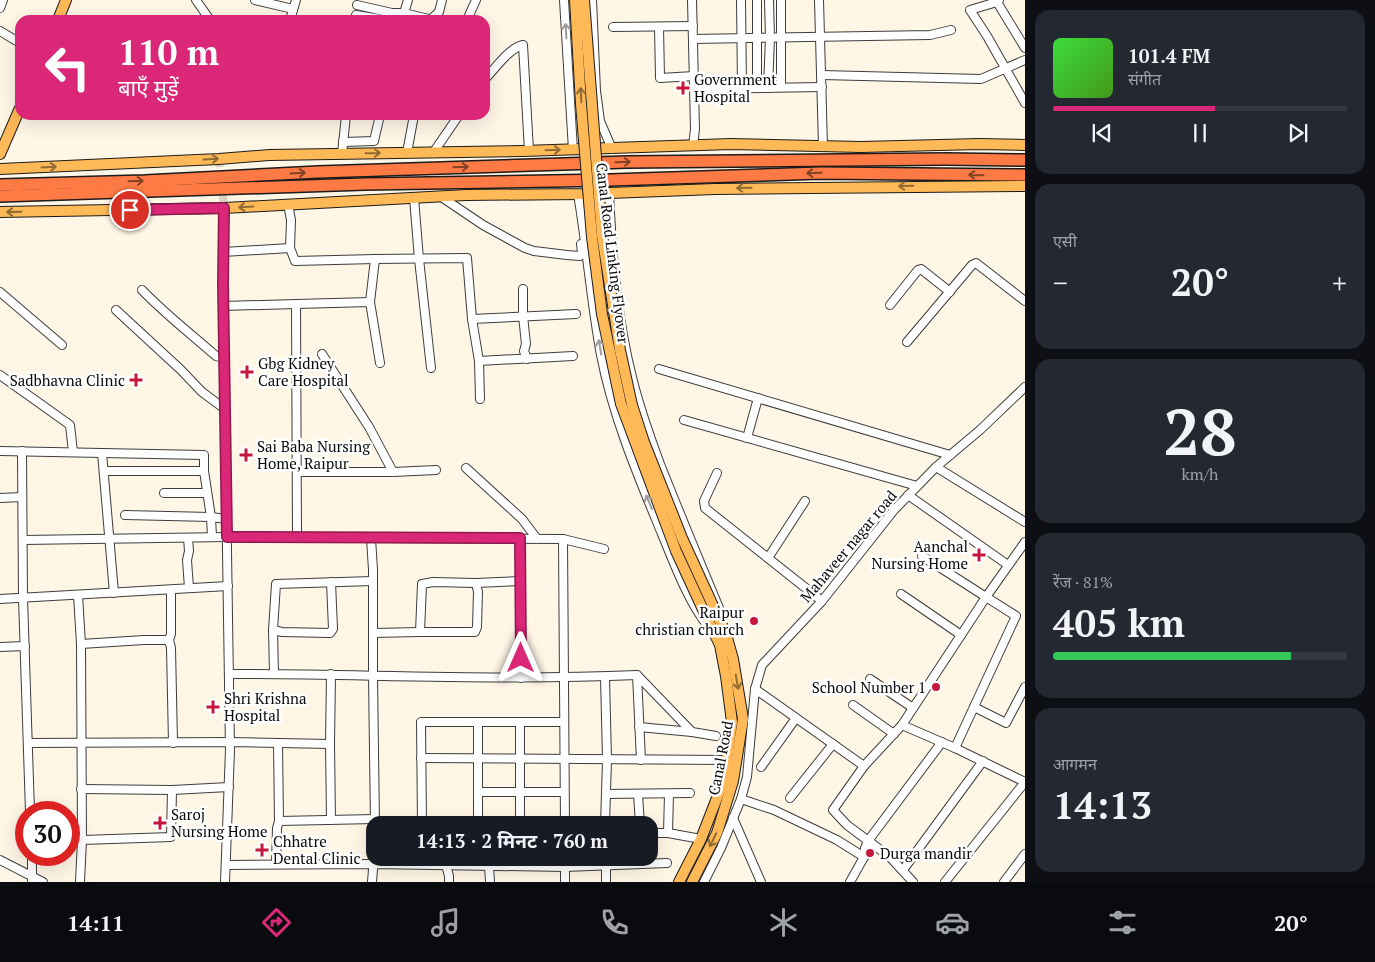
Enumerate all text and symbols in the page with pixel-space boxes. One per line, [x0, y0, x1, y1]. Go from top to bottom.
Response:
one-way arrow [562, 23, 571, 39]
text: 110 m [118, 29, 219, 75]
icon: left [35, 35, 100, 100]
text: 101.4 FM [1128, 43, 1210, 68]
text: संगीत [1128, 68, 1161, 90]
place label: Government Hospital [694, 69, 777, 106]
text: बाएँ मुड़ें [118, 73, 179, 102]
marker: Government Hospital [676, 81, 690, 95]
one-way arrow [576, 87, 585, 103]
icon: previous [1088, 119, 1116, 147]
icon: pause [1186, 119, 1214, 147]
icon: next [1284, 119, 1312, 147]
one-way arrow [545, 146, 561, 155]
one-way arrow [365, 149, 381, 158]
one-way arrow [203, 155, 219, 164]
one-way arrow [615, 157, 631, 167]
street label: Canal Road Linking Flyover [592, 161, 634, 345]
one-way arrow [40, 162, 56, 171]
one-way arrow [453, 163, 469, 172]
one-way arrow [290, 168, 306, 177]
one-way arrow [806, 169, 822, 178]
one-way arrow [969, 170, 985, 179]
one-way arrow [128, 176, 144, 186]
one-way arrow [899, 181, 915, 191]
one-way arrow [736, 183, 752, 193]
pin [109, 189, 151, 231]
icon: arrive [116, 196, 144, 224]
one-way arrow [238, 202, 254, 211]
one-way arrow [6, 207, 22, 216]
text: एसी [1053, 230, 1077, 252]
text: 20° [1171, 257, 1229, 307]
text: − [1053, 264, 1068, 301]
text: + [1332, 264, 1347, 301]
one-way arrow [595, 340, 605, 356]
place label: Gbg Kidney Care Hospital [258, 353, 349, 390]
marker: Gbg Kidney Care Hospital [240, 365, 254, 379]
place label: Sadbhavna Clinic [10, 370, 125, 390]
marker: Sadbhavna Clinic [129, 373, 143, 387]
text: 28 [1163, 387, 1237, 474]
place label: Sai Baba Nursing Home, Raipur [257, 436, 371, 473]
marker: Sai Baba Nursing Home, Raipur [239, 448, 253, 462]
text: km/h [1182, 463, 1218, 485]
street label: Mahaveer nagar road [795, 486, 901, 606]
one-way arrow [643, 495, 653, 510]
place label: Aanchal Nursing Home [871, 536, 968, 573]
marker: Aanchal Nursing Home [972, 548, 986, 562]
text: रेंज · 81% [1053, 571, 1113, 593]
text: 405 km [1053, 598, 1185, 648]
place label: Raipur christian church [635, 602, 744, 639]
marker: Raipur christian church [748, 615, 760, 627]
position arrow [494, 631, 546, 683]
one-way arrow [733, 673, 743, 689]
place label: School Number 1 [812, 677, 926, 697]
marker: School Number 1 [930, 681, 942, 693]
place label: Shri Krishna Hospital [224, 688, 307, 725]
marker: Shri Krishna Hospital [206, 700, 220, 714]
street label: Canal Road [703, 719, 737, 797]
text: आगमन [1053, 753, 1097, 775]
text: 14:13 [1053, 780, 1152, 830]
speed limit sign: 30 [15, 801, 80, 866]
place label: Saroj Nursing Home [171, 804, 268, 841]
marker: Saroj Nursing Home [153, 816, 167, 830]
text: 14:13 · 2 मिनट · 760 m [416, 828, 608, 853]
place label: Chhatre Dental Clinic [273, 831, 360, 868]
one-way arrow [708, 832, 717, 847]
marker: Chhatre Dental Clinic [255, 843, 269, 857]
place label: Durga mandir [880, 843, 972, 863]
marker: Durga mandir [864, 847, 876, 859]
icon: directions [259, 905, 294, 940]
icon: music [428, 905, 463, 940]
icon: phone [597, 905, 632, 940]
icon: climate [766, 905, 801, 940]
icon: car [935, 905, 970, 940]
icon: filters [1105, 905, 1140, 940]
text: 14:11 [67, 908, 124, 937]
text: 20° [1274, 908, 1308, 937]

